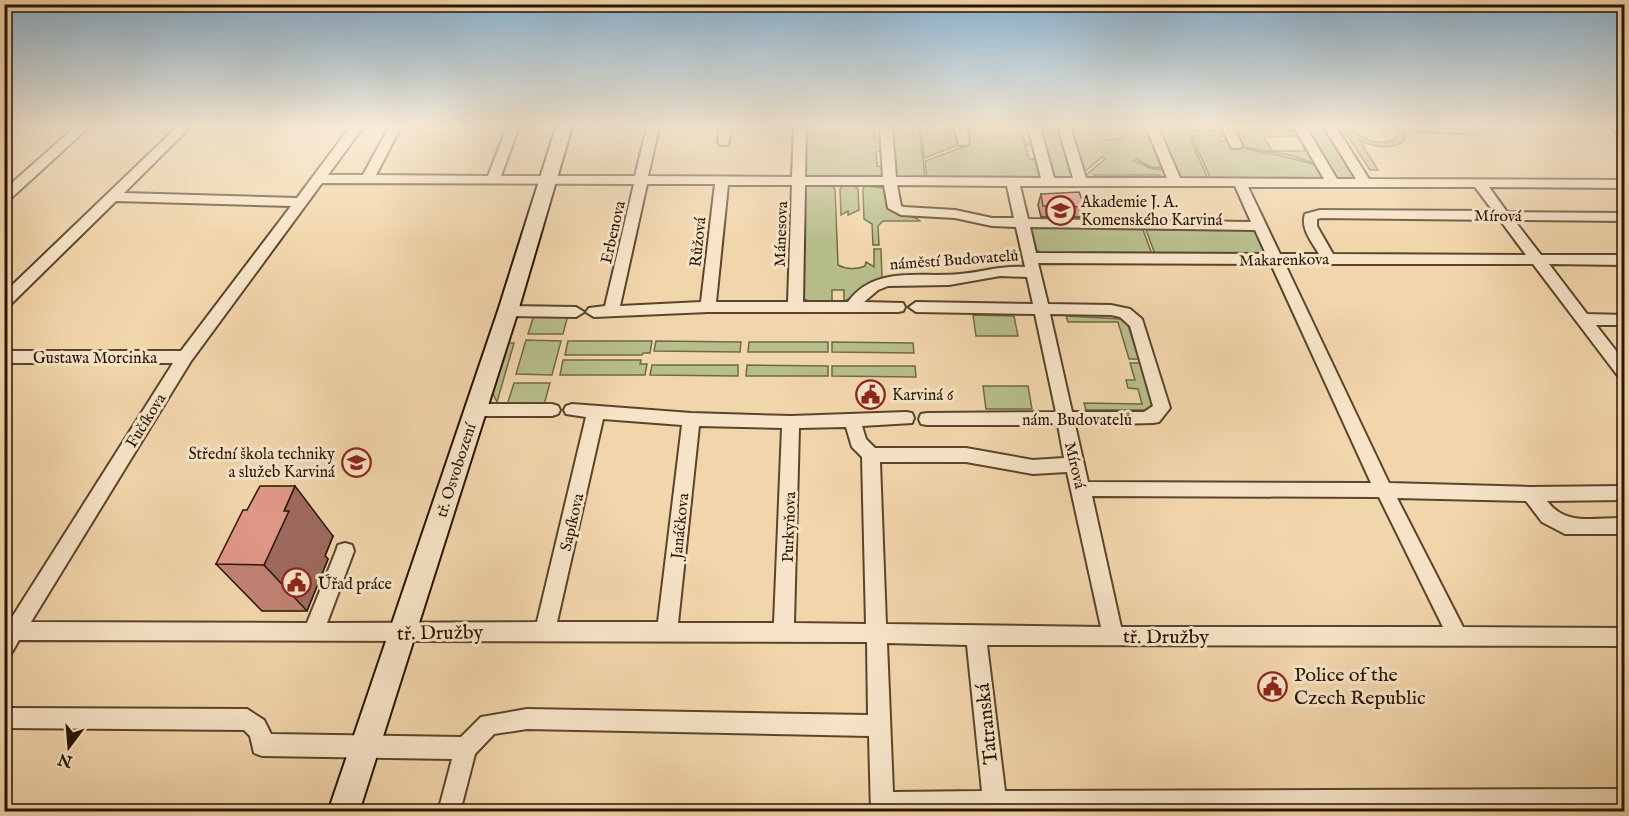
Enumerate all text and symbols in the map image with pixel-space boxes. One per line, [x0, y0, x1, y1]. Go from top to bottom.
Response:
place label: Akademie J. A. Komenského Karviná [1080, 193, 1223, 231]
school or university icon: Akademie J. A. Komenského Karviná [1044, 194, 1076, 226]
street label: Erbenova [597, 199, 631, 266]
street label: Mánesova [771, 201, 793, 267]
street label: Mírová [1474, 207, 1522, 227]
street label: Růžová [686, 216, 712, 268]
street label: náměstí Budovatelů [889, 247, 1019, 275]
street label: Makarenkova [1239, 250, 1329, 272]
street label: Gustawa Morcinka [33, 349, 157, 369]
public building icon: Karviná 6 [855, 378, 887, 410]
place label: Karviná 6 [892, 386, 954, 406]
street label: Fučíkova [122, 390, 171, 452]
street label: nám. Budovatelů [1022, 411, 1132, 431]
street label: tř. Osvobození [432, 420, 482, 520]
street label: Mírová [1059, 440, 1089, 491]
place label: Střední škola techniky a služeb Karviná [188, 445, 335, 483]
school or university icon: Střední škola techniky a služeb Karviná [340, 446, 372, 478]
street label: Sapíkova [557, 491, 589, 553]
street label: Purkyňova [779, 491, 801, 563]
street label: Janáčkova [667, 492, 694, 562]
public building icon: Úřad práce [281, 567, 313, 599]
place label: Úřad práce [318, 574, 392, 595]
street label: tř. Družby [397, 620, 484, 647]
street label: tř. Družby [1123, 625, 1209, 650]
place label: Police of the Czech Republic [1294, 663, 1426, 711]
public building icon: Police of the Czech Republic [1257, 670, 1289, 702]
street label: Tatranská [971, 682, 1004, 766]
north arrow [39, 717, 99, 777]
text: N [56, 748, 76, 771]

